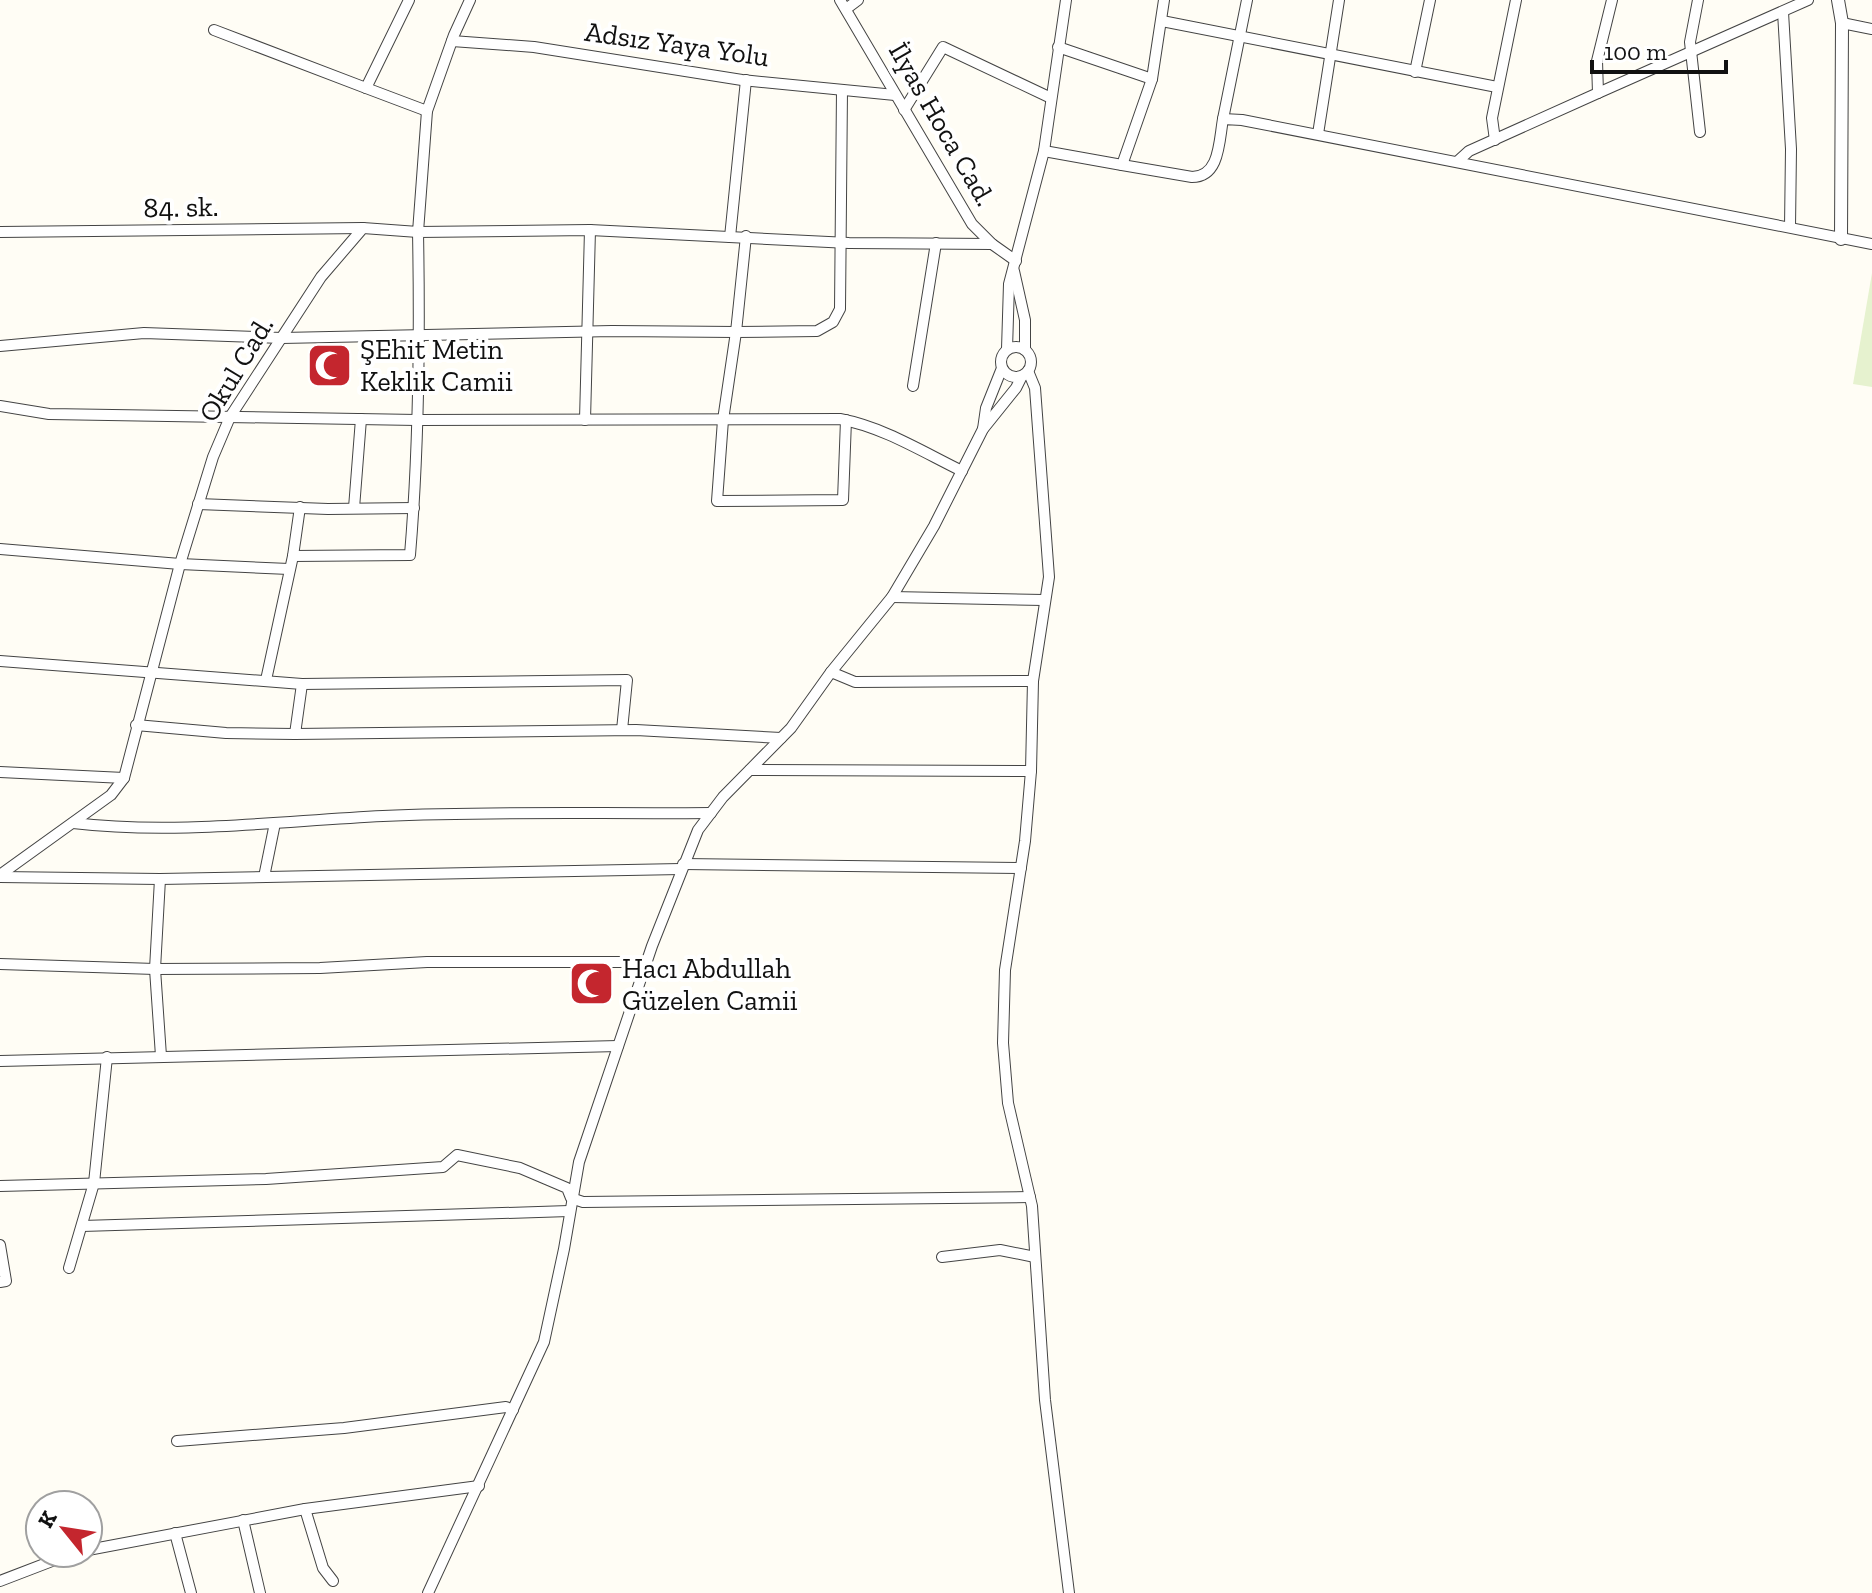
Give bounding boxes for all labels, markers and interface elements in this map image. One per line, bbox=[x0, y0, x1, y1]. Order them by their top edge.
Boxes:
street label: Adsız Yaya Yolu bbox=[583, 15, 771, 73]
scale bar bbox=[1592, 24, 1726, 74]
street label: İlyas Hoca Cad. bbox=[882, 36, 1002, 212]
text: 100 m bbox=[1604, 37, 1667, 66]
street label: 84. sk. bbox=[143, 190, 219, 224]
street label: Okul Cad. bbox=[192, 310, 280, 428]
place label: ŞEhit Metin Keklik Camii bbox=[360, 333, 513, 398]
mosque icon: ŞEhit Metin Keklik Camii bbox=[305, 341, 353, 389]
place label: Hacı Abdullah Güzelen Camii bbox=[622, 952, 798, 1017]
mosque icon: Hacı Abdullah Güzelen Camii bbox=[567, 960, 615, 1008]
north arrow bbox=[24, 1489, 104, 1569]
text: K bbox=[32, 1506, 63, 1532]

